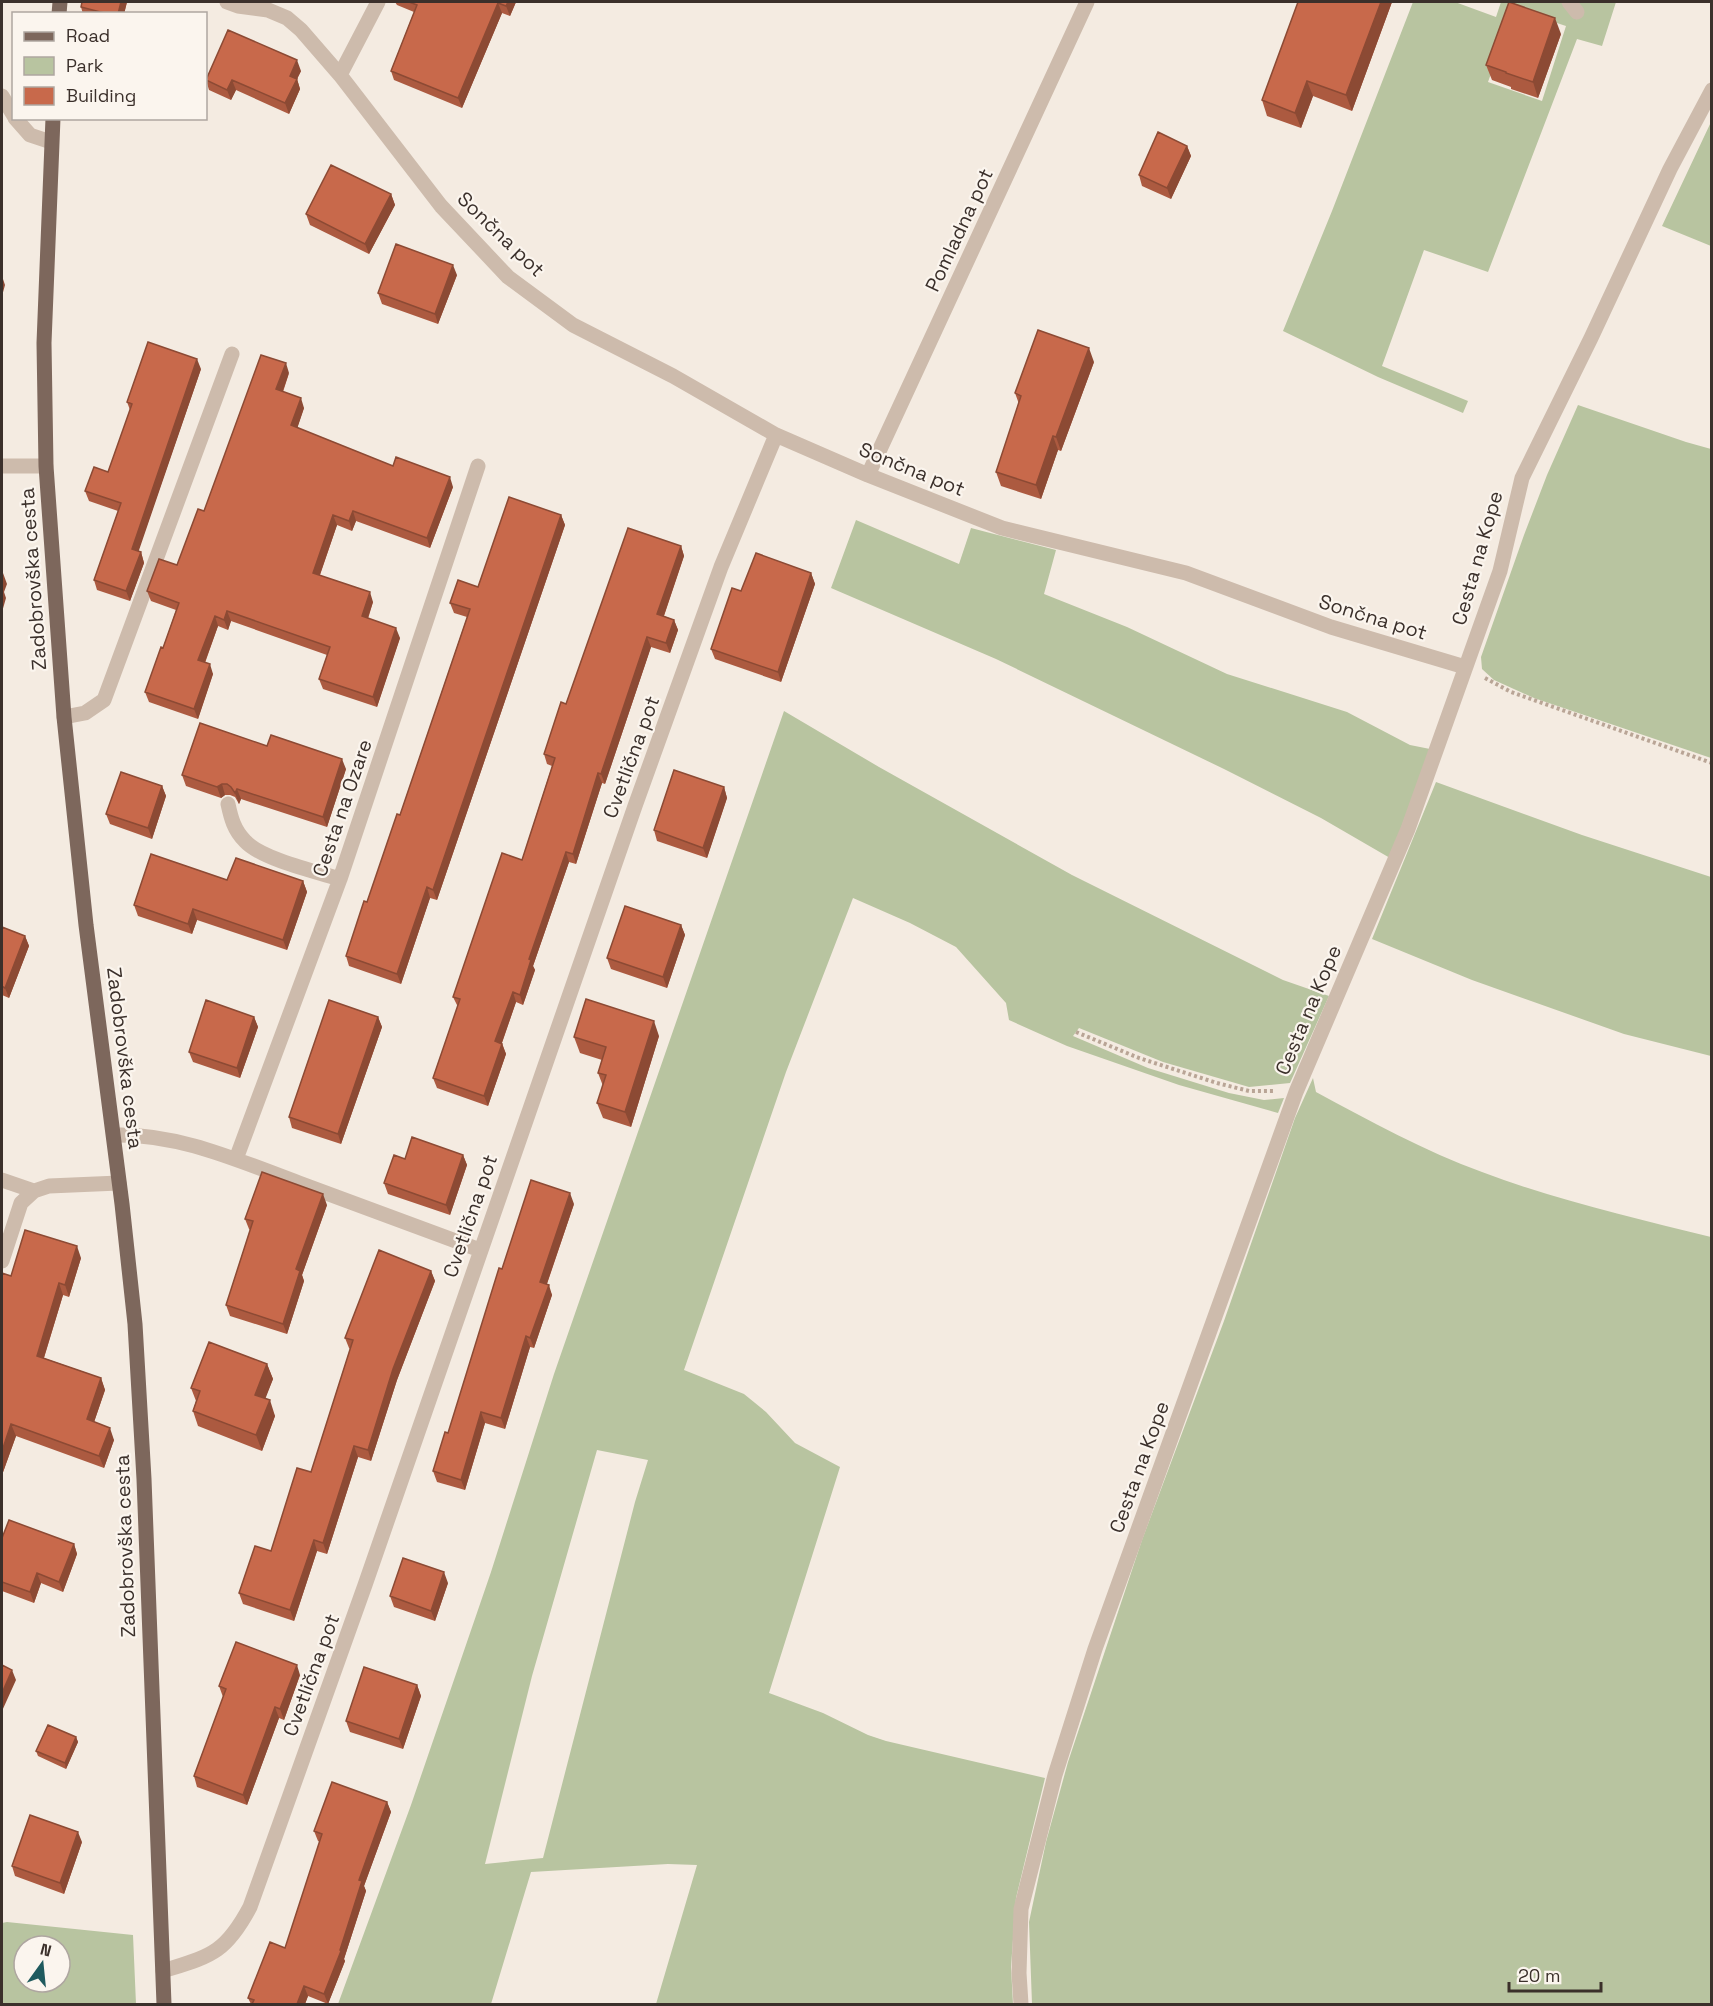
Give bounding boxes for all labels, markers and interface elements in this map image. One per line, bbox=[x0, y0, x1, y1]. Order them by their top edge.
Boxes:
legend bbox=[12, 12, 207, 120]
text: Road bbox=[66, 24, 110, 47]
text: Park bbox=[66, 54, 104, 77]
text: Building bbox=[66, 84, 136, 107]
street label: Pomladna pot bbox=[919, 164, 999, 296]
street label: Sončna pot bbox=[452, 186, 550, 282]
street label: Sončna pot bbox=[855, 436, 969, 502]
street label: Zadobrovška cesta bbox=[14, 487, 52, 671]
street label: Cesta na Kope bbox=[1445, 488, 1509, 628]
street label: Sončna pot bbox=[1316, 588, 1430, 646]
street label: Cvetlična pot bbox=[597, 692, 665, 822]
street label: Cesta na Ozare bbox=[306, 736, 378, 880]
street label: Cesta na Kope bbox=[1269, 941, 1347, 1079]
street label: Zadobrovška cesta bbox=[101, 966, 149, 1150]
street label: Cvetlična pot bbox=[437, 1151, 503, 1281]
street label: Cesta na Kope bbox=[1103, 1397, 1175, 1537]
street label: Zadobrovška cesta bbox=[109, 1454, 141, 1638]
street label: Cvetlična pot bbox=[277, 1610, 345, 1740]
north arrow bbox=[12, 1934, 72, 1994]
text: N bbox=[38, 1938, 54, 1962]
scale bar bbox=[1509, 1955, 1600, 1993]
text: 20 m bbox=[1518, 1964, 1561, 1987]

